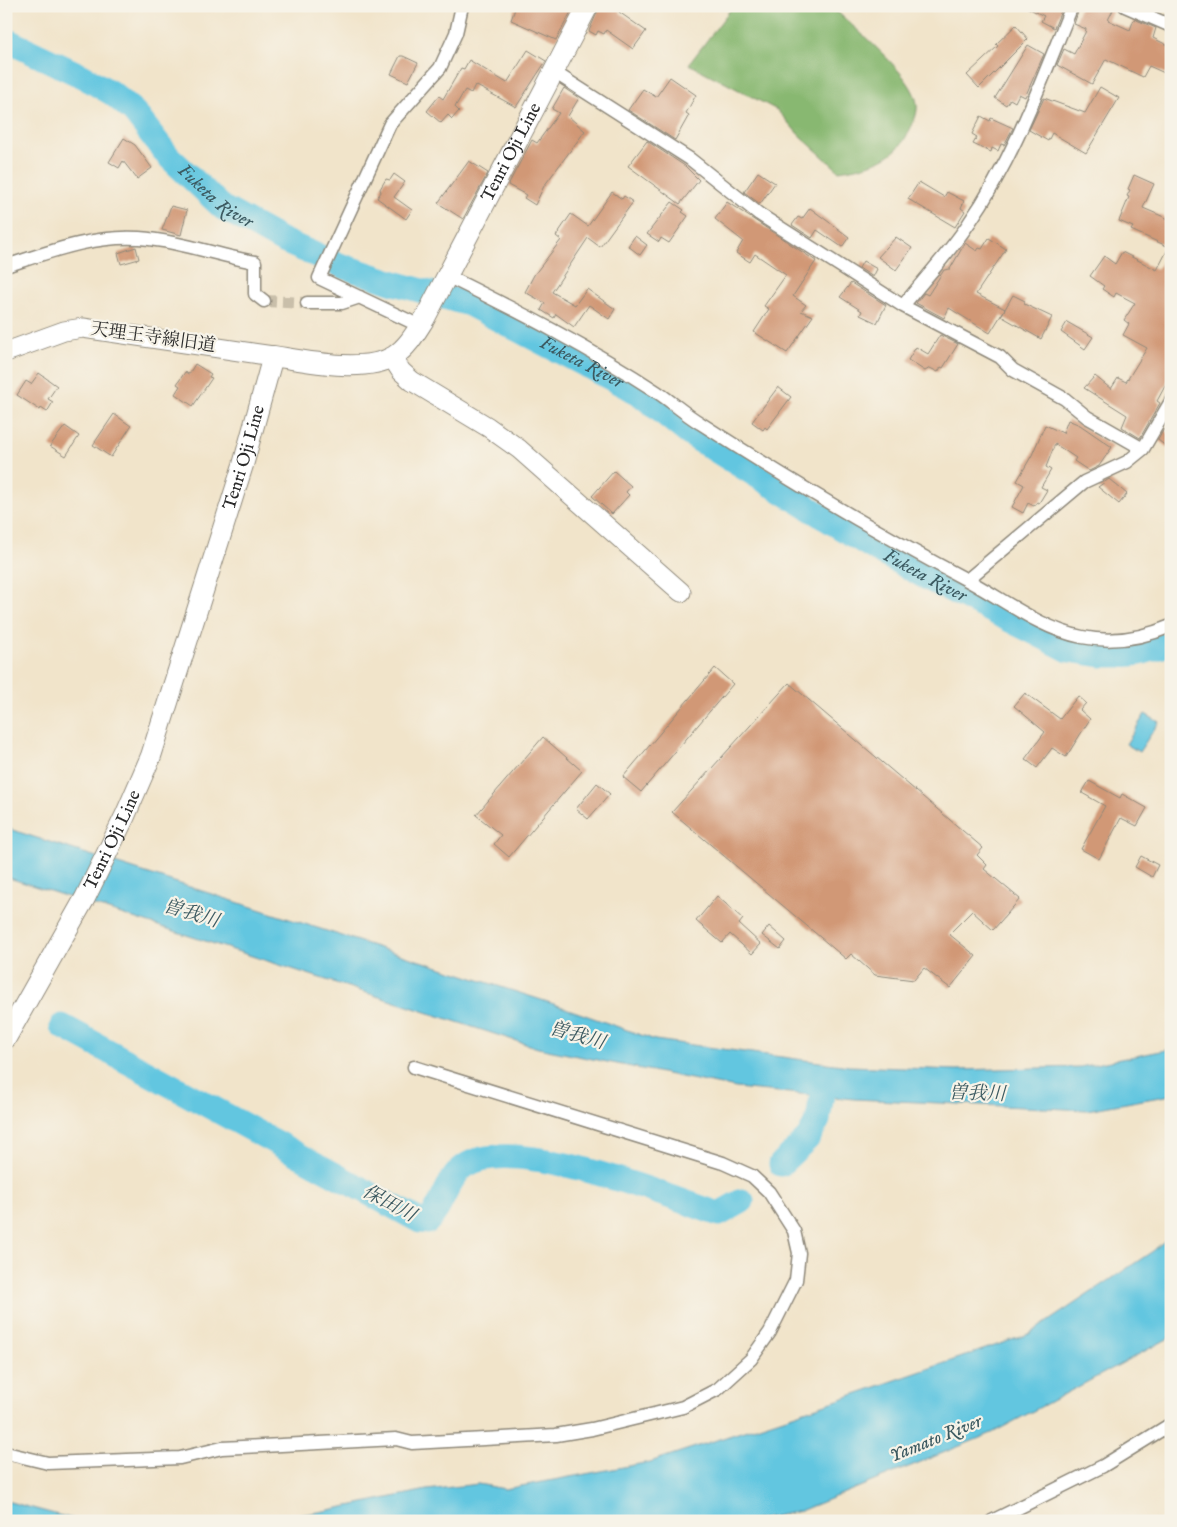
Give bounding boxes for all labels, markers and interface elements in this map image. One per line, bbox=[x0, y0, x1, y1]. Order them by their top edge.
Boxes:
street label: Tenri Oji Line bbox=[476, 99, 547, 206]
water label: Fuketa River bbox=[172, 159, 259, 235]
street label: 天理王寺線旧道 bbox=[89, 318, 217, 358]
water label: Fuketa River bbox=[535, 331, 629, 395]
street label: Tenri Oji Line bbox=[218, 403, 270, 513]
water label: Fuketa River bbox=[879, 544, 972, 609]
street label: Tenri Oji Line bbox=[79, 787, 146, 894]
water label: 曽我川 bbox=[160, 894, 224, 934]
water label: 曽我川 bbox=[546, 1017, 610, 1056]
water label: 曽我川 bbox=[948, 1081, 1008, 1107]
water label: 保田川 bbox=[358, 1180, 422, 1229]
water label: Yamato River bbox=[886, 1409, 987, 1468]

